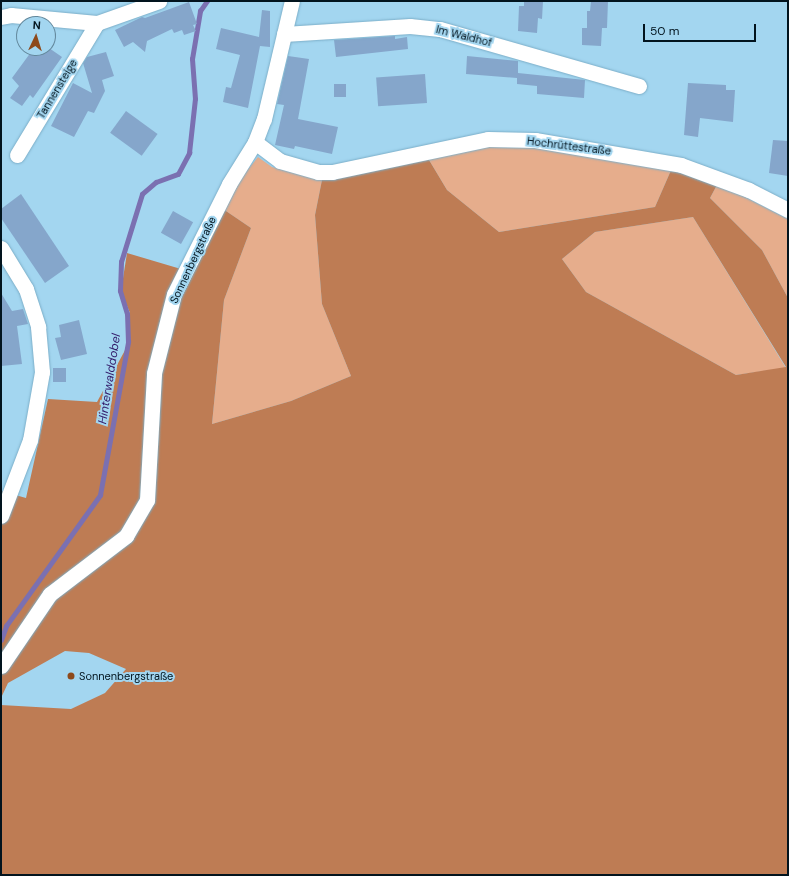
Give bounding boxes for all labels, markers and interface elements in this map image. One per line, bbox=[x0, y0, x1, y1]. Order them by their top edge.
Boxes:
north arrow bbox=[16, 16, 56, 56]
scale bar bbox=[645, 16, 758, 42]
text: N bbox=[32, 18, 41, 32]
street label: Im Waldhof bbox=[435, 23, 493, 49]
text: 50 m bbox=[650, 23, 679, 39]
street label: Tannensteige bbox=[34, 57, 80, 121]
street label: Hochrüttestraße bbox=[526, 134, 612, 158]
street label: Sonnenbergstraße bbox=[167, 214, 219, 306]
water label: Hinterwalddobel bbox=[96, 333, 124, 425]
place label: Sonnenbergstraße bbox=[79, 669, 173, 683]
marker: Sonnenbergstraße bbox=[66, 671, 76, 681]

